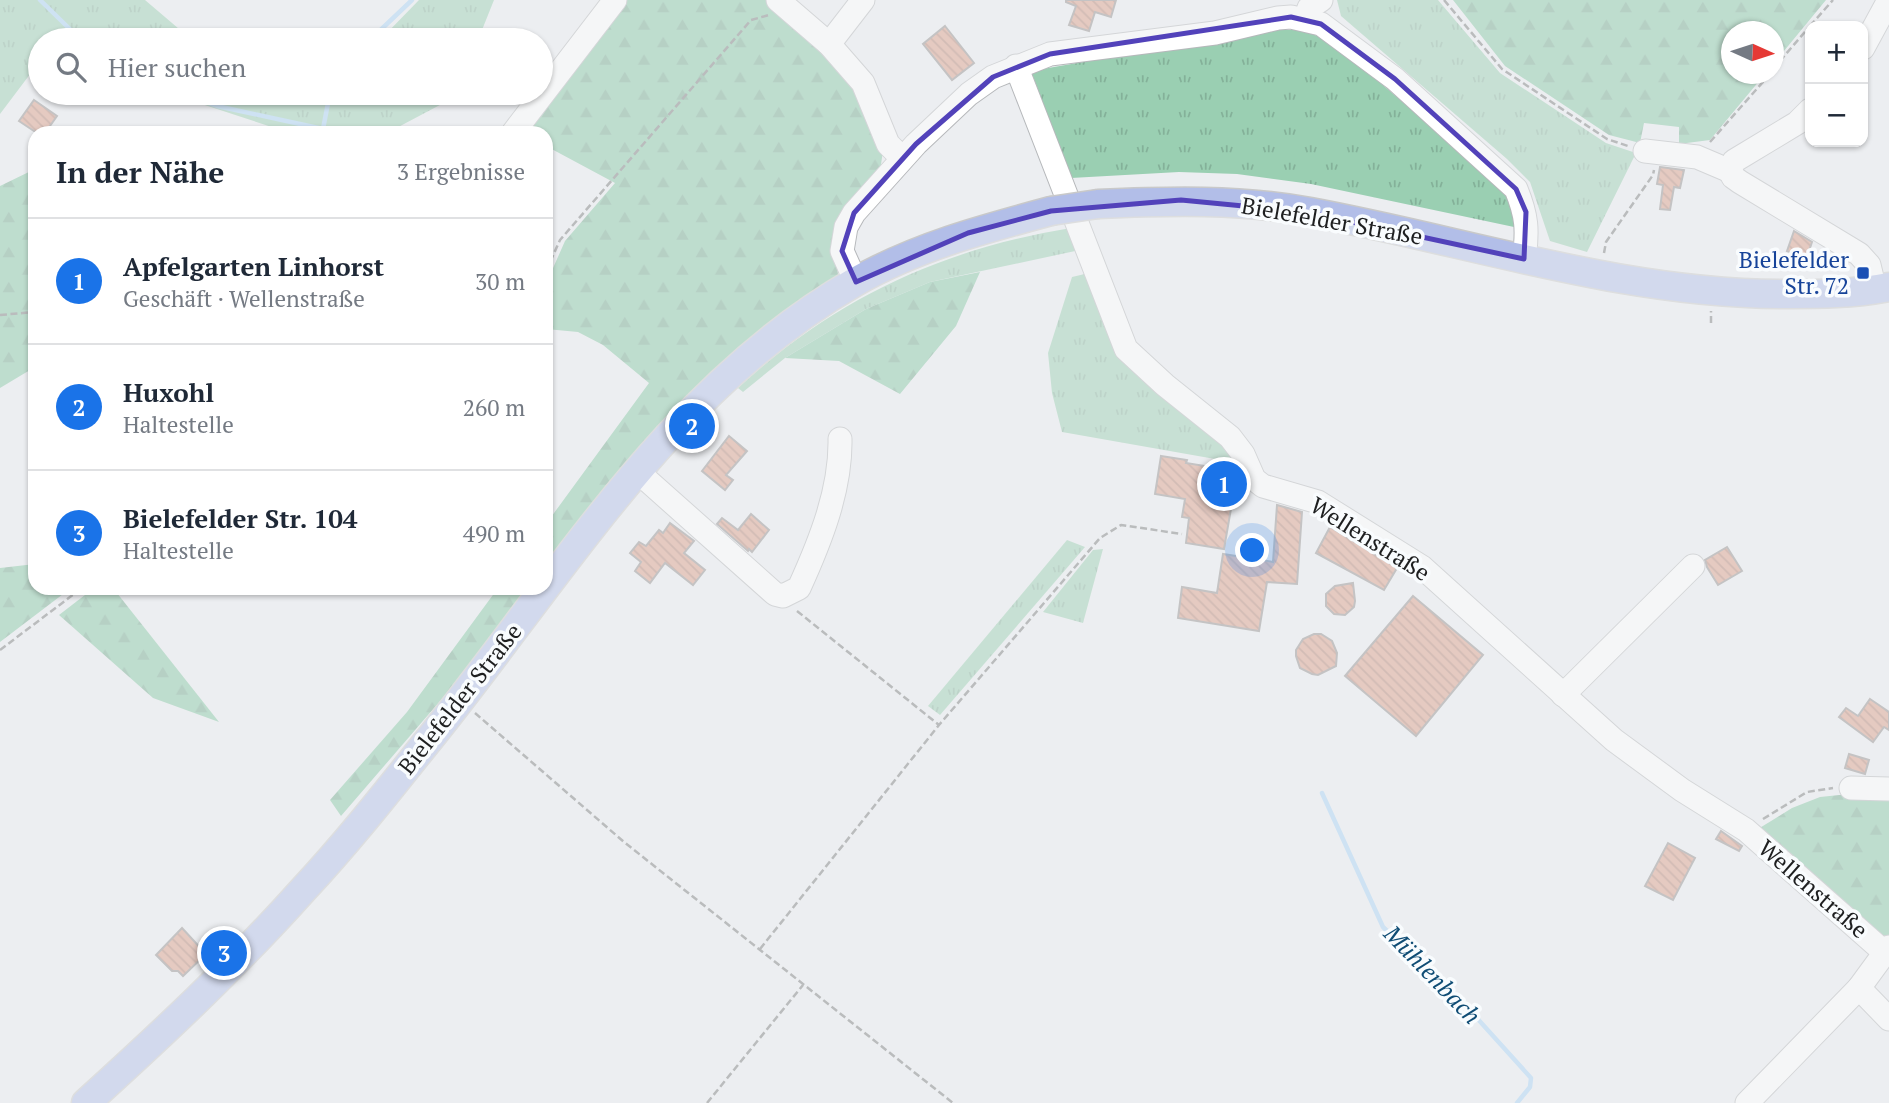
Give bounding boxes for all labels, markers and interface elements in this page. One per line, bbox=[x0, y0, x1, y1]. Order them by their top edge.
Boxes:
north arrow bbox=[1721, 21, 1784, 84]
map controls bbox=[1805, 21, 1868, 147]
button: + bbox=[1805, 21, 1868, 84]
search box bbox=[28, 28, 553, 105]
icon: search bbox=[52, 48, 90, 86]
text: Hier suchen bbox=[108, 50, 246, 84]
button: − bbox=[1805, 84, 1868, 147]
text: In der Nähe bbox=[56, 152, 224, 192]
text: 3 Ergebnisse bbox=[397, 156, 525, 187]
street label: Bielefelder Straße bbox=[1239, 189, 1425, 252]
place label: Bielefelder Str. 72 bbox=[1739, 244, 1849, 301]
text: Apfelgarten Linhorst bbox=[123, 249, 384, 283]
marker: Bielefelder Str. 72 bbox=[1855, 265, 1871, 281]
text: 1 bbox=[73, 266, 86, 297]
text: 30 m bbox=[475, 266, 525, 297]
text: Geschäft · Wellenstraße bbox=[123, 283, 365, 314]
text: Huxohl bbox=[123, 375, 214, 409]
text: 2 bbox=[73, 392, 86, 423]
text: 260 m bbox=[463, 392, 525, 423]
pin: 2 bbox=[669, 400, 715, 452]
text: Haltestelle bbox=[123, 409, 234, 440]
pin: 1 bbox=[1201, 458, 1247, 510]
street label: Wellenstraße bbox=[1304, 489, 1436, 588]
text: Bielefelder Str. 104 bbox=[123, 501, 358, 535]
text: 3 bbox=[73, 518, 86, 549]
text: 490 m bbox=[463, 518, 525, 549]
your location bbox=[1235, 533, 1269, 567]
text: Haltestelle bbox=[123, 535, 234, 566]
street label: Bielefelder Straße bbox=[391, 617, 528, 780]
street label: Wellenstraße bbox=[1752, 832, 1875, 945]
water label: Mühlenbach bbox=[1377, 917, 1488, 1031]
pin: 3 bbox=[201, 927, 247, 979]

